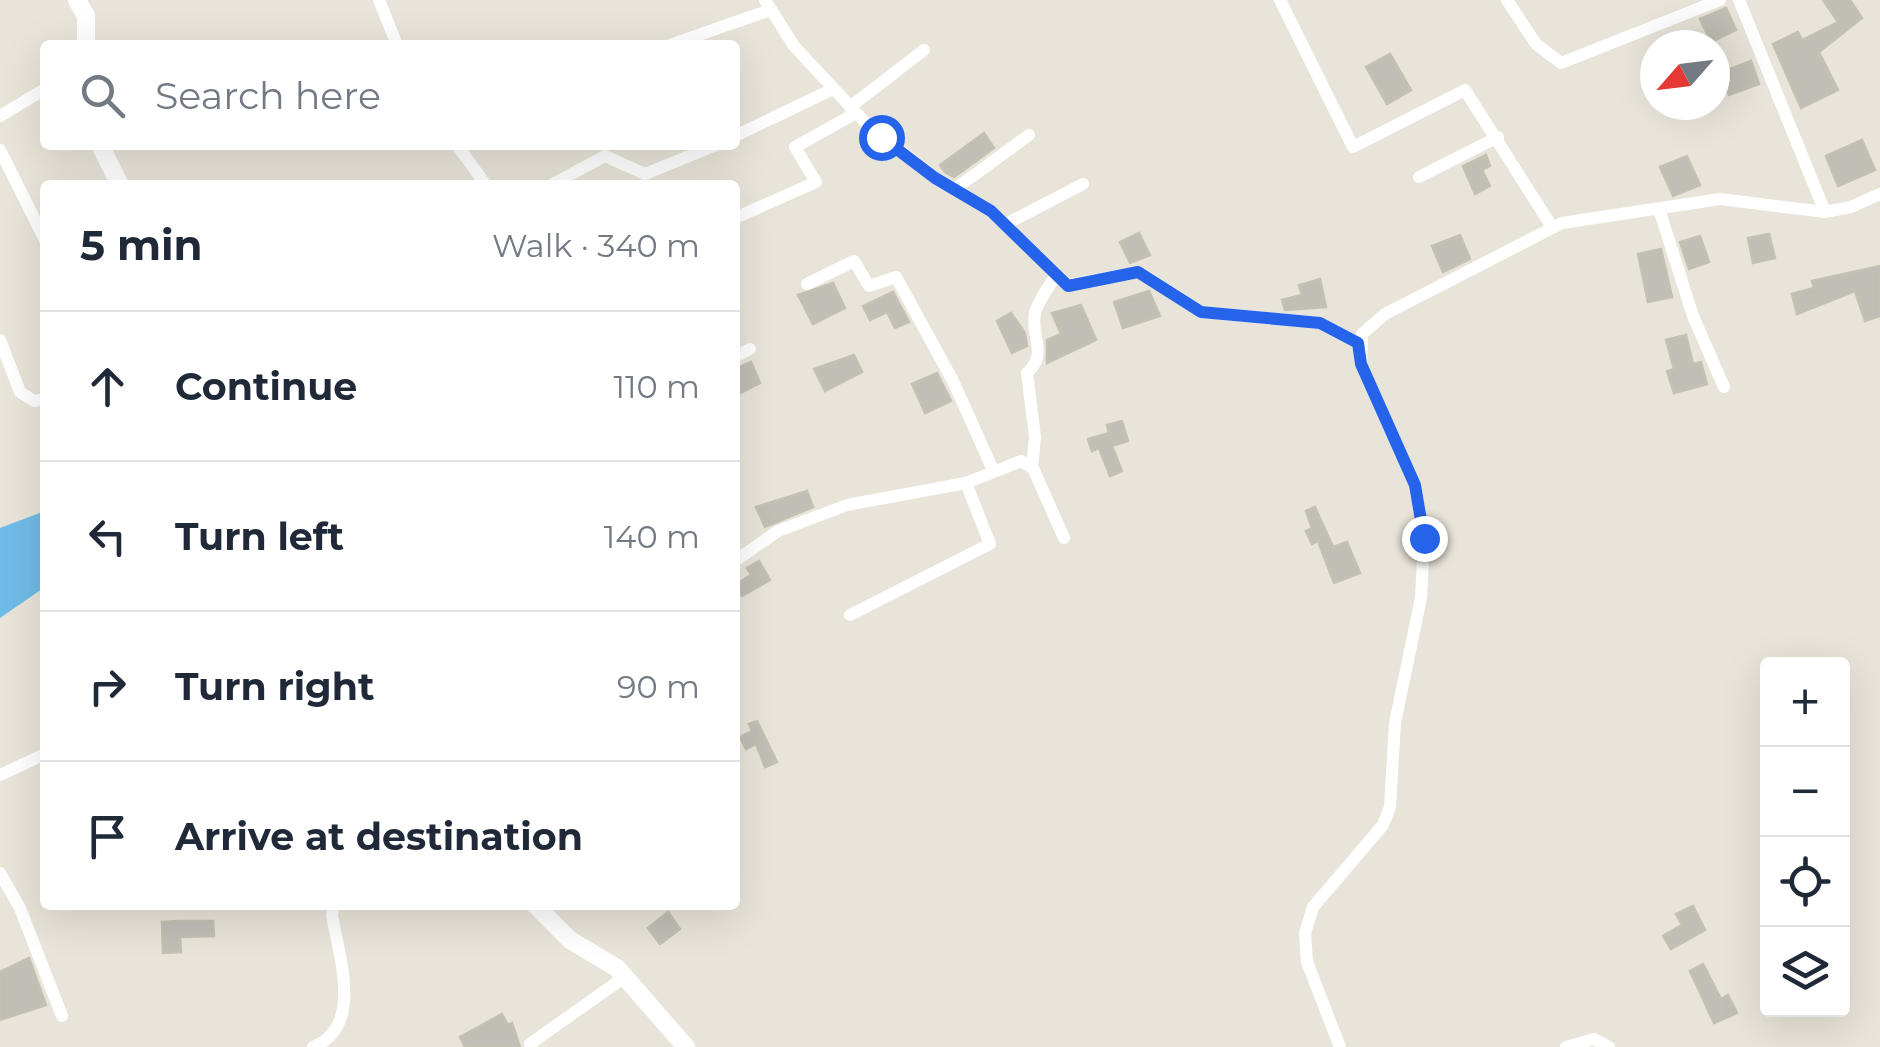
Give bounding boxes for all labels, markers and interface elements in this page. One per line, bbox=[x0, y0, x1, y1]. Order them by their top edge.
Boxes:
north arrow bbox=[1640, 30, 1730, 120]
search box bbox=[40, 40, 740, 150]
icon: search bbox=[75, 68, 130, 123]
text: Search here bbox=[155, 72, 381, 119]
route start bbox=[859, 115, 905, 161]
text: 5 min bbox=[80, 219, 203, 271]
text: Walk · 340 m bbox=[492, 226, 700, 265]
icon: ahead bbox=[80, 359, 135, 414]
text: Continue bbox=[175, 363, 357, 410]
text: 110 m bbox=[613, 367, 700, 406]
icon: left bbox=[80, 509, 135, 564]
text: Turn left bbox=[175, 513, 344, 560]
route end bbox=[1402, 516, 1448, 562]
text: 140 m bbox=[604, 517, 700, 556]
map controls bbox=[1760, 657, 1850, 1017]
button: + bbox=[1760, 657, 1850, 747]
icon: right bbox=[80, 659, 135, 714]
text: Turn right bbox=[175, 663, 374, 710]
text: 90 m bbox=[617, 667, 700, 706]
button: − bbox=[1760, 747, 1850, 837]
icon: arrive bbox=[80, 809, 135, 864]
text: Arrive at destination bbox=[175, 813, 583, 860]
button: locate bbox=[1760, 837, 1850, 927]
button: layers bbox=[1760, 927, 1850, 1017]

